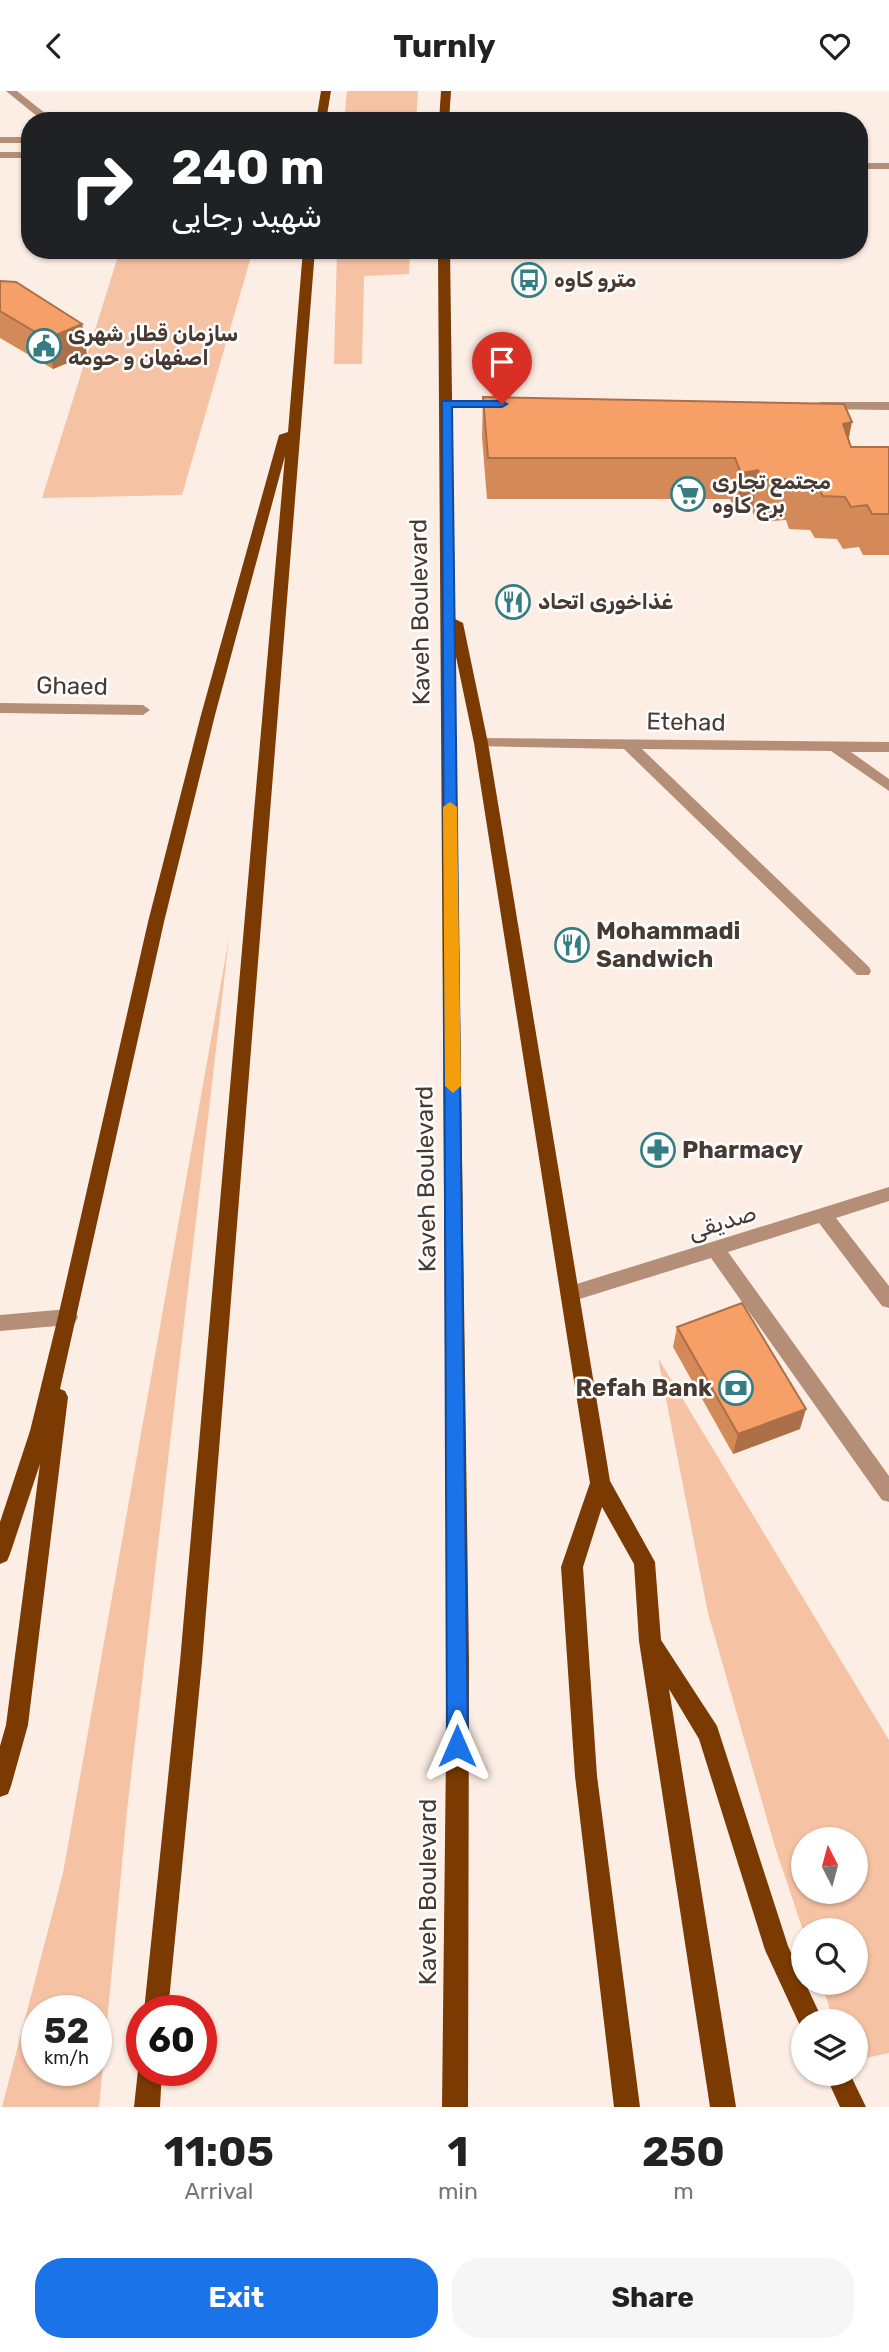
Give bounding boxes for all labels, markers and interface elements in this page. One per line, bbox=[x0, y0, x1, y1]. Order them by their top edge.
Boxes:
icon: back bbox=[35, 27, 73, 65]
text: Turnly bbox=[393, 27, 496, 65]
icon: heart bbox=[816, 27, 854, 65]
text: 240 m bbox=[171, 138, 325, 196]
icon: right bbox=[56, 140, 147, 231]
text: شهید رجایی bbox=[171, 197, 323, 235]
bus stop icon: مترو کاوه bbox=[510, 261, 548, 299]
place label: مترو کاوه bbox=[554, 267, 637, 293]
place label: سازمان قطار شهری اصفهان و حومه bbox=[68, 321, 238, 371]
public building icon: سازمان قطار شهری اصفهان و حومه bbox=[25, 327, 63, 365]
pin bbox=[472, 332, 532, 404]
icon: arrive bbox=[483, 343, 521, 381]
place label: مجتمع تجاری برج کاوه bbox=[712, 469, 831, 521]
supermarket icon: مجتمع تجاری برج کاوه bbox=[669, 475, 707, 513]
street label: Kaveh Boulevard bbox=[404, 519, 436, 705]
restaurant icon: غذاخوری اتحاد bbox=[494, 583, 532, 621]
place label: غذاخوری اتحاد bbox=[538, 589, 673, 615]
street label: Ghaed bbox=[36, 671, 108, 701]
street label: Etehad bbox=[646, 707, 726, 737]
place label: Mohammadi Sandwich bbox=[596, 917, 740, 973]
restaurant icon: Mohammadi Sandwich bbox=[553, 926, 591, 964]
street label: Kaveh Boulevard bbox=[410, 1086, 442, 1272]
pharmacy icon: Pharmacy bbox=[639, 1131, 677, 1169]
place label: Pharmacy bbox=[682, 1136, 803, 1164]
street label: صدیقی bbox=[684, 1198, 760, 1246]
bank icon: Refah Bank bbox=[717, 1369, 755, 1407]
place label: Refah Bank bbox=[576, 1374, 712, 1402]
position arrow bbox=[420, 1709, 494, 1783]
street label: Kaveh Boulevard bbox=[414, 1799, 442, 1985]
north arrow bbox=[791, 1827, 868, 1904]
map controls bbox=[791, 1827, 868, 2086]
button: search bbox=[791, 1918, 868, 1995]
speed limit sign: 60 bbox=[126, 1995, 217, 2086]
button: layers bbox=[791, 2009, 868, 2086]
text: 52 bbox=[44, 2010, 89, 2052]
text: km/h bbox=[44, 2047, 89, 2069]
text: 11:05 bbox=[164, 2127, 274, 2177]
text: 1 bbox=[447, 2127, 468, 2177]
text: 250 bbox=[642, 2127, 725, 2177]
text: Arrival bbox=[184, 2177, 253, 2205]
text: min bbox=[438, 2177, 478, 2205]
text: m bbox=[673, 2177, 694, 2205]
button: Exit bbox=[35, 2258, 438, 2338]
button: Share bbox=[452, 2258, 854, 2338]

